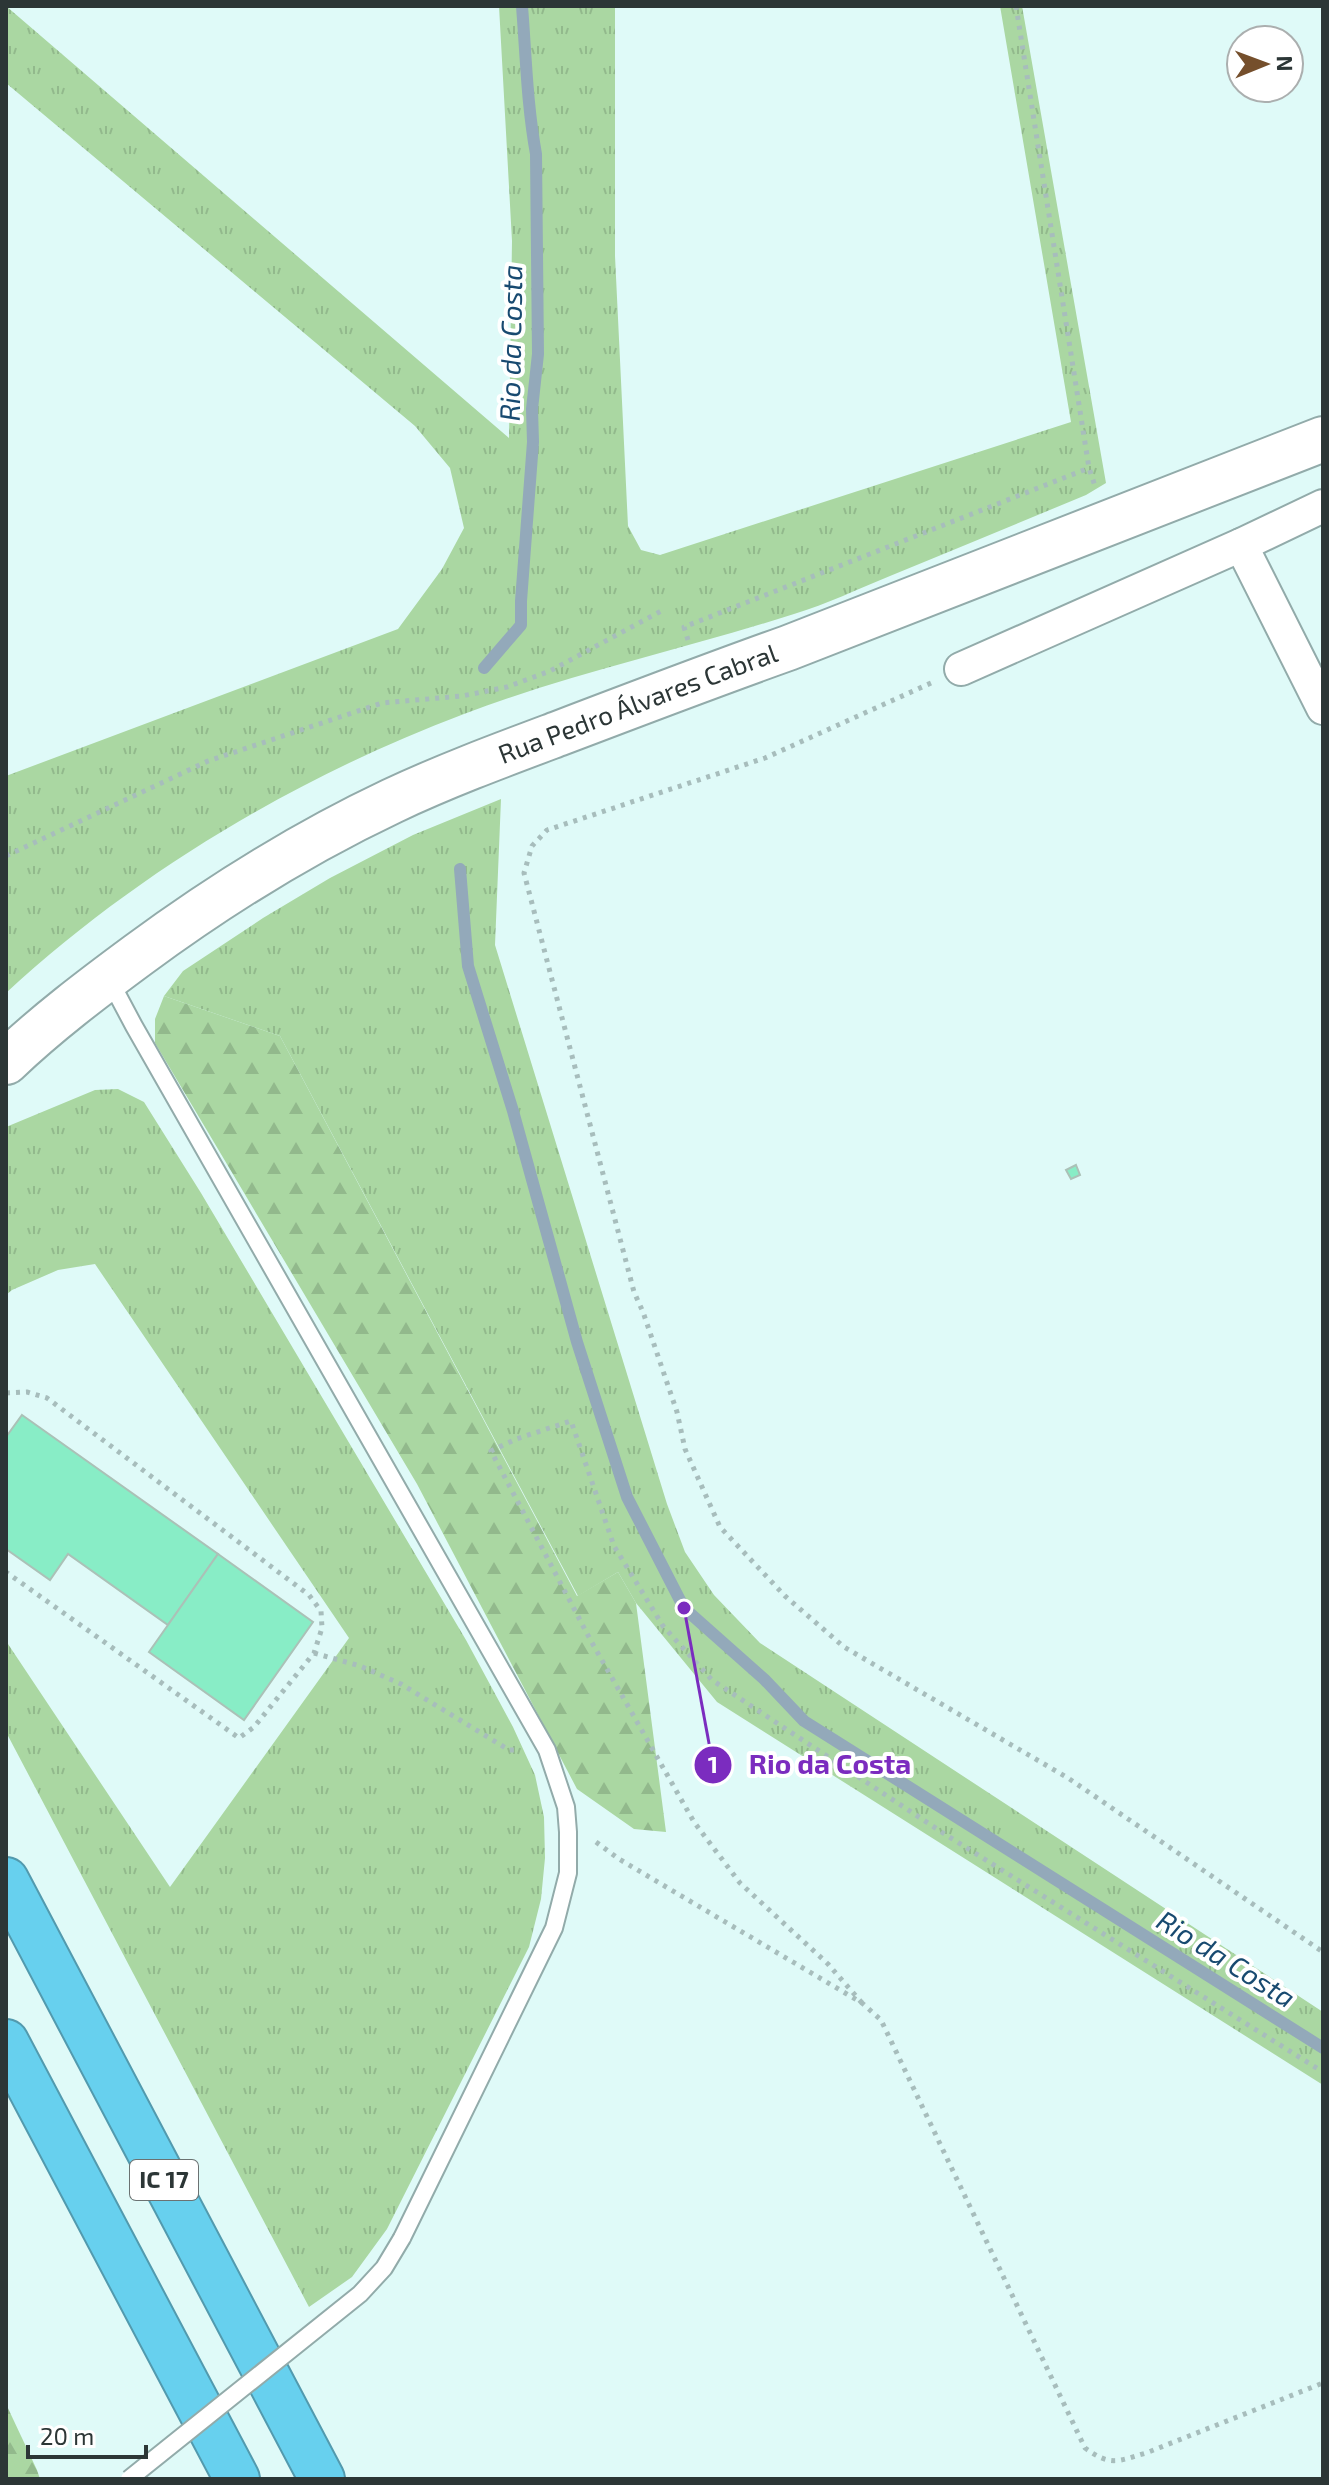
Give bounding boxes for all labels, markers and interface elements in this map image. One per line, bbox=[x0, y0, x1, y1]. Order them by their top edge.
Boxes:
north arrow bbox=[1225, 24, 1305, 104]
text: N bbox=[1273, 55, 1299, 72]
water label: Rio da Costa bbox=[492, 264, 528, 422]
street label: Rua Pedro Álvares Cabral bbox=[493, 636, 782, 769]
callout: Rio da Costa bbox=[693, 1739, 927, 1791]
text: Rio da Costa bbox=[749, 1746, 911, 1780]
text: 1 bbox=[708, 1749, 718, 1778]
water label: Rio da Costa bbox=[1151, 1902, 1302, 2014]
road number: IC 17 bbox=[130, 2160, 198, 2200]
scale bar bbox=[28, 2409, 146, 2459]
text: 20 m bbox=[40, 2421, 94, 2450]

